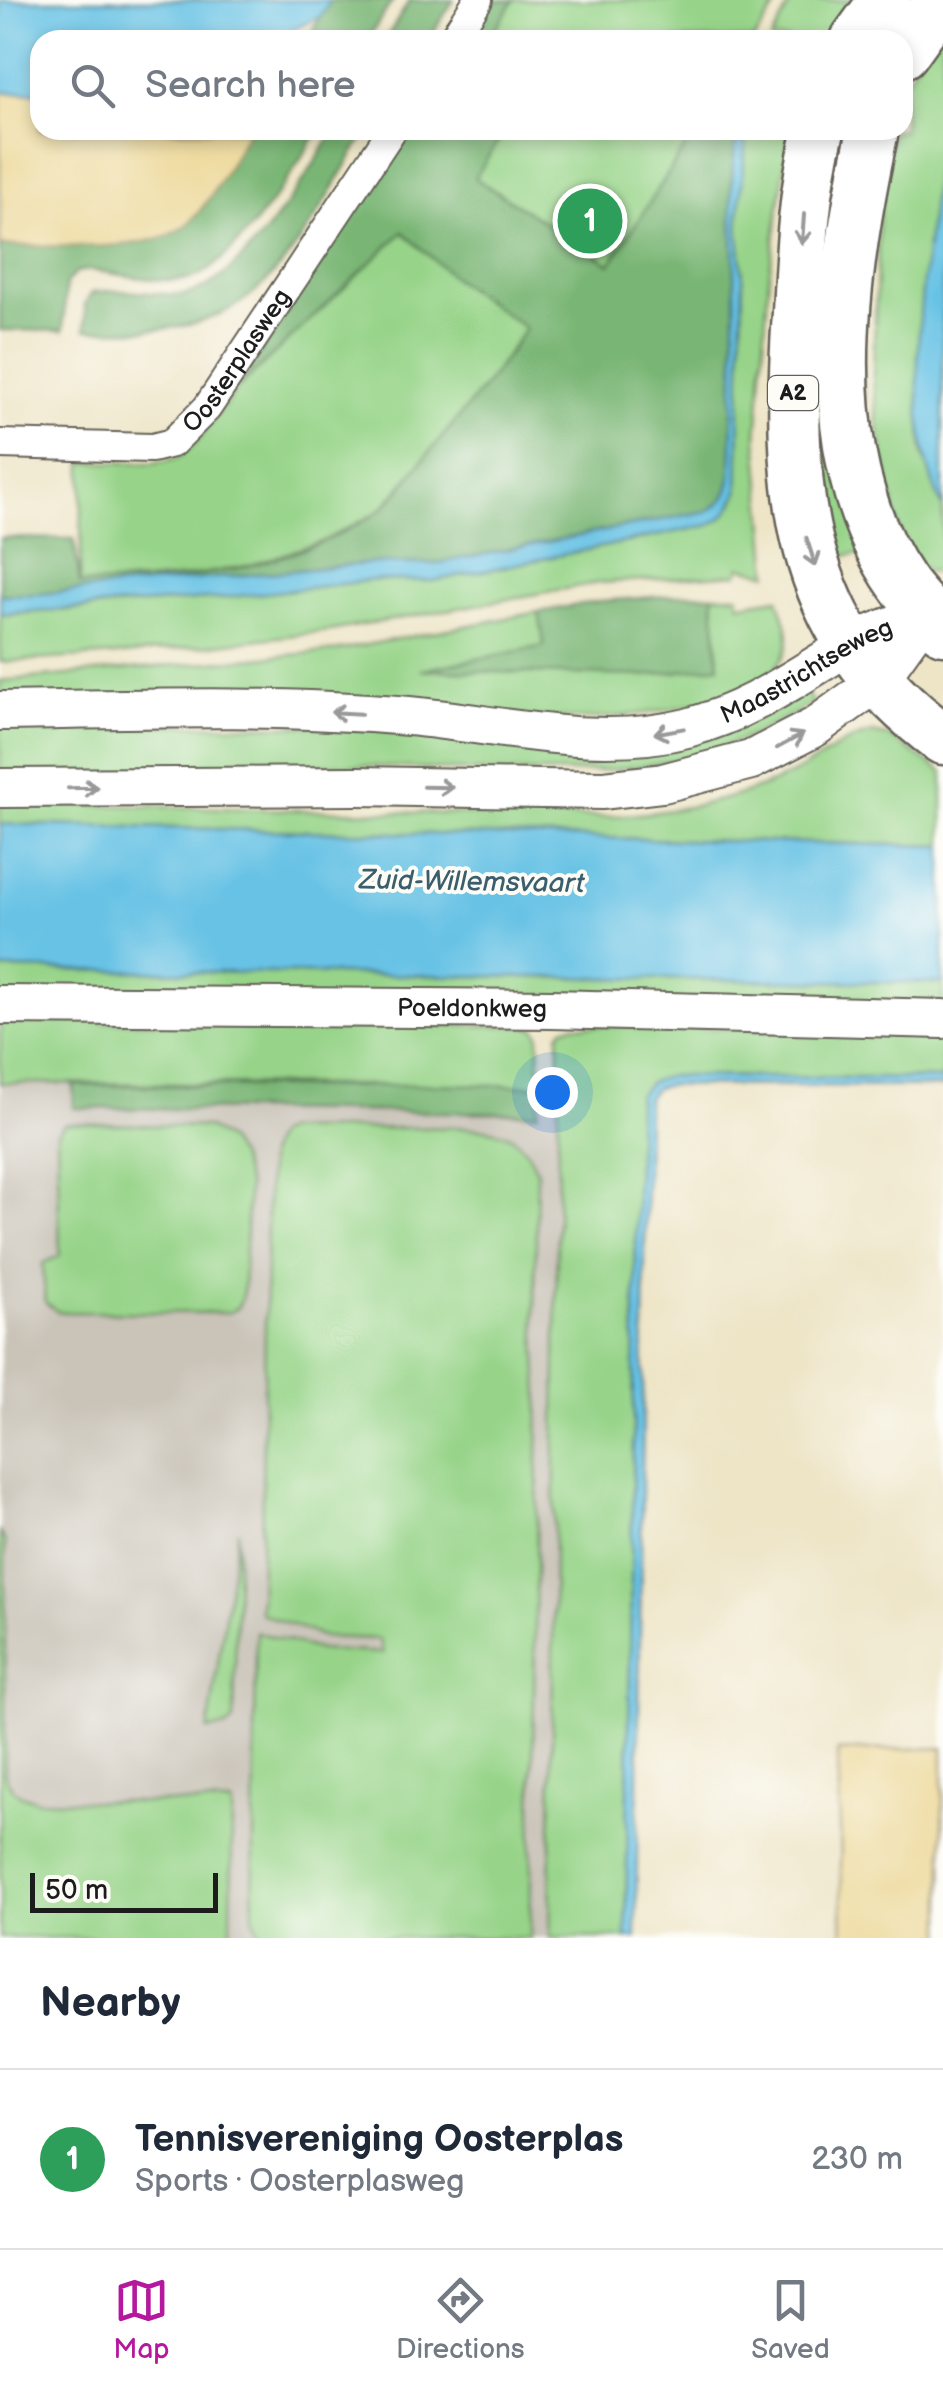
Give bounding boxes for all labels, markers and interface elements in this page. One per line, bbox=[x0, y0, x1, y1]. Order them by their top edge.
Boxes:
search box bbox=[30, 30, 913, 140]
icon: search bbox=[65, 58, 120, 113]
text: Search here bbox=[145, 63, 356, 108]
pin: 1 bbox=[558, 184, 622, 258]
one-way arrow bbox=[793, 213, 812, 245]
street label: Oosterplasweg bbox=[176, 283, 297, 439]
road number: A2 bbox=[768, 376, 818, 410]
one-way arrow bbox=[803, 536, 821, 567]
street label: Maastrichtseweg bbox=[716, 612, 897, 731]
one-way arrow bbox=[330, 703, 362, 722]
one-way arrow bbox=[653, 722, 686, 741]
one-way arrow bbox=[775, 731, 805, 751]
one-way arrow bbox=[66, 778, 98, 797]
one-way arrow bbox=[422, 778, 454, 797]
water label: Zuid-Willemsvaart bbox=[357, 864, 586, 900]
street label: Poeldonkweg bbox=[397, 992, 547, 1024]
your location bbox=[527, 1067, 578, 1118]
scale bar bbox=[30, 1868, 218, 1912]
text: 50 m bbox=[45, 1874, 108, 1907]
text: Nearby bbox=[40, 1978, 180, 2029]
text: Tennisvereniging Oosterplas bbox=[135, 2117, 624, 2162]
text: 1 bbox=[66, 2140, 79, 2179]
text: 230 m bbox=[811, 2140, 903, 2179]
text: Sports · Oosterplasweg bbox=[135, 2162, 465, 2201]
tab: Map bbox=[113, 2273, 170, 2366]
tab: Directions bbox=[396, 2273, 525, 2366]
tab: Saved bbox=[751, 2273, 830, 2366]

